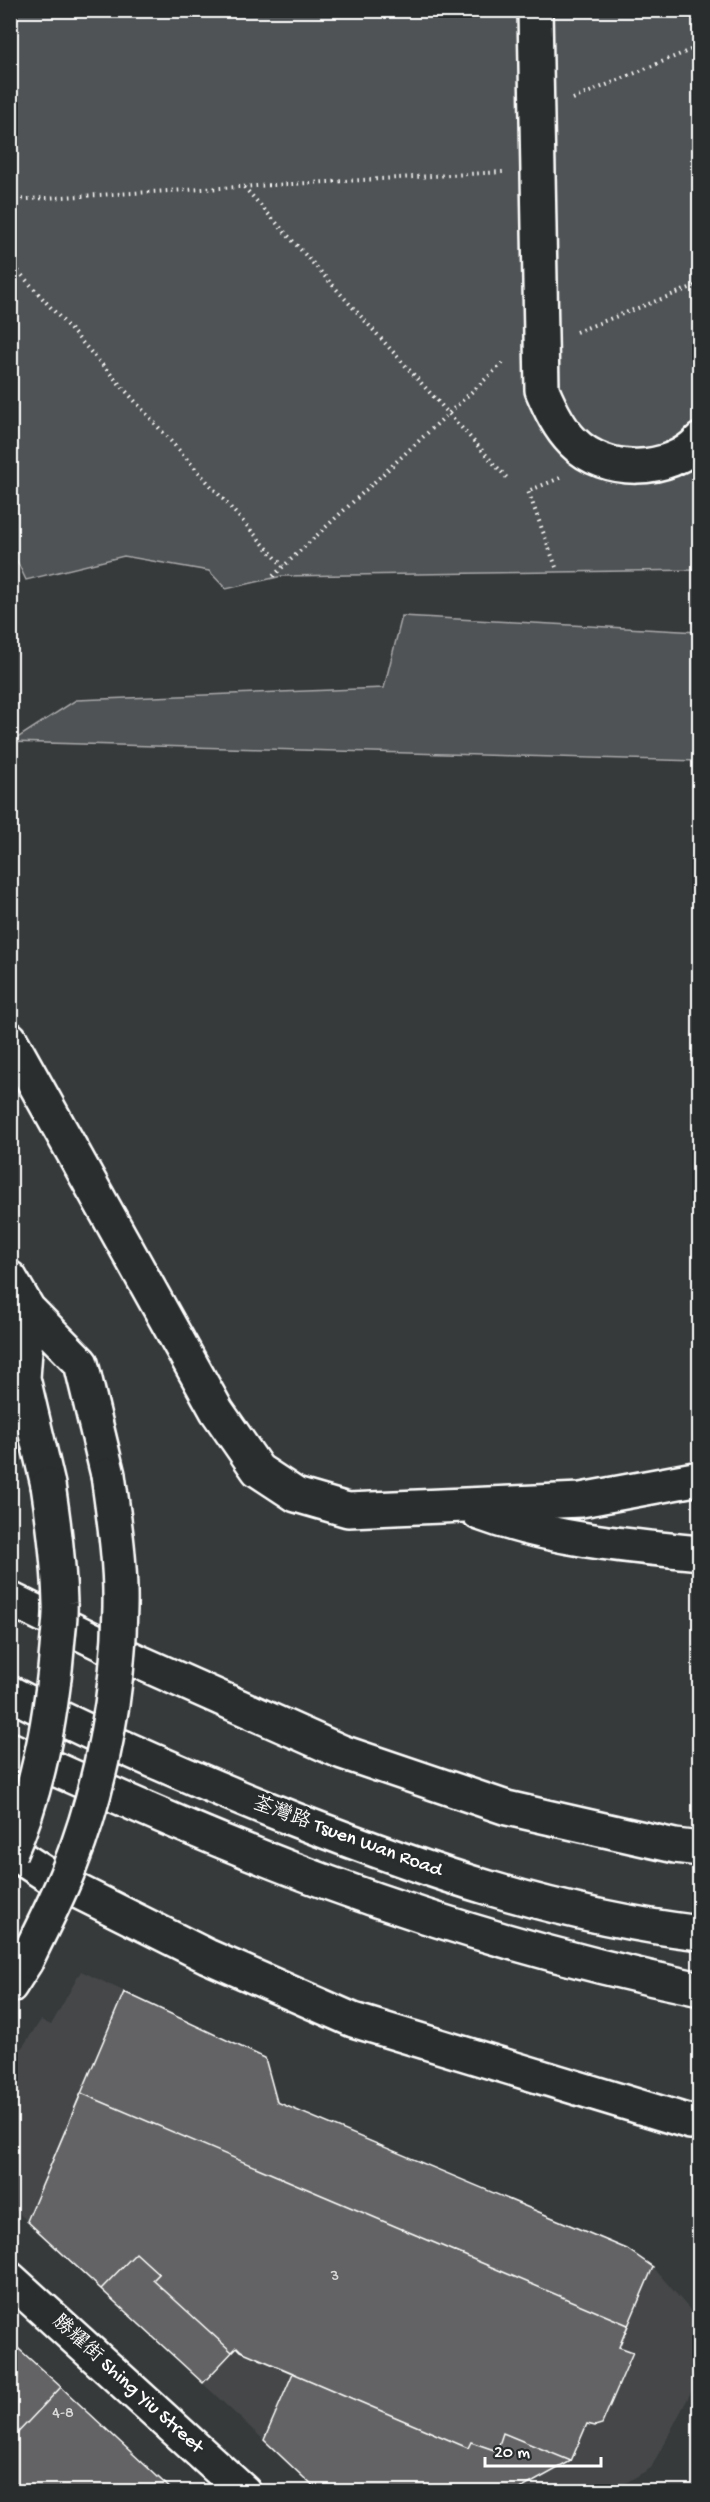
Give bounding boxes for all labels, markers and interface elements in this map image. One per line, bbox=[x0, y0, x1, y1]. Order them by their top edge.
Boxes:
street label: 荃灣路 Tsuen Wan Road bbox=[249, 1791, 448, 1884]
house number: 3 bbox=[330, 2268, 339, 2287]
street label: 勝耀街 Shing Yiu Street bbox=[47, 2309, 210, 2460]
house number: 4-8 bbox=[52, 2405, 74, 2424]
scale bar bbox=[485, 2430, 600, 2468]
text: 20 m bbox=[494, 2443, 530, 2464]

